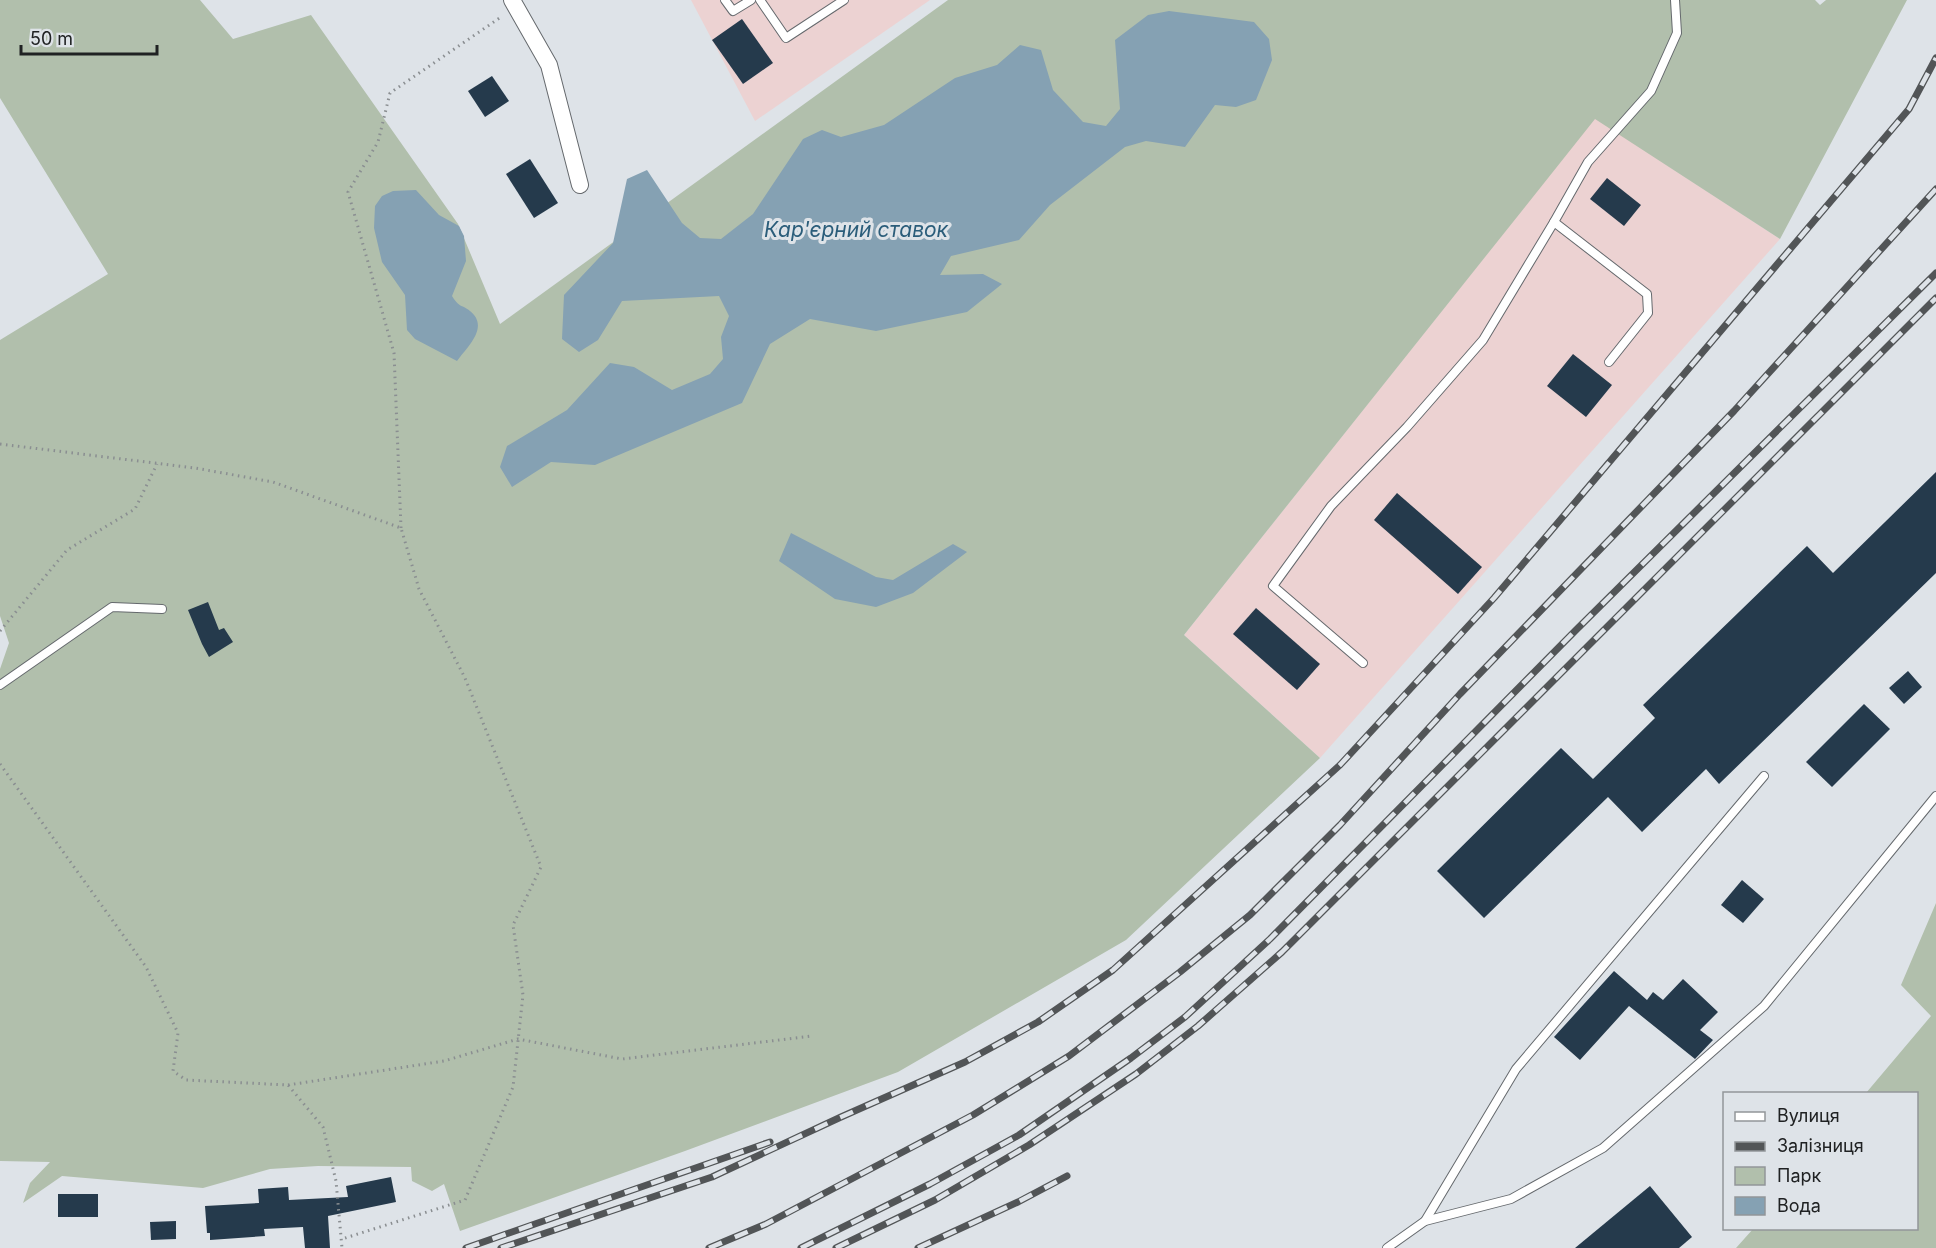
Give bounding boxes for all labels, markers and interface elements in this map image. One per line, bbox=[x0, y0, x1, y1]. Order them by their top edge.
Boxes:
scale bar bbox=[21, 18, 158, 56]
text: 50 m bbox=[30, 28, 73, 49]
water label: Кар'єрний ставок bbox=[764, 217, 949, 242]
legend bbox=[1723, 1092, 1918, 1230]
text: Вулиця bbox=[1777, 1105, 1840, 1126]
text: Залізниця bbox=[1777, 1135, 1864, 1156]
text: Парк bbox=[1777, 1165, 1822, 1186]
text: Вода bbox=[1777, 1195, 1821, 1216]

